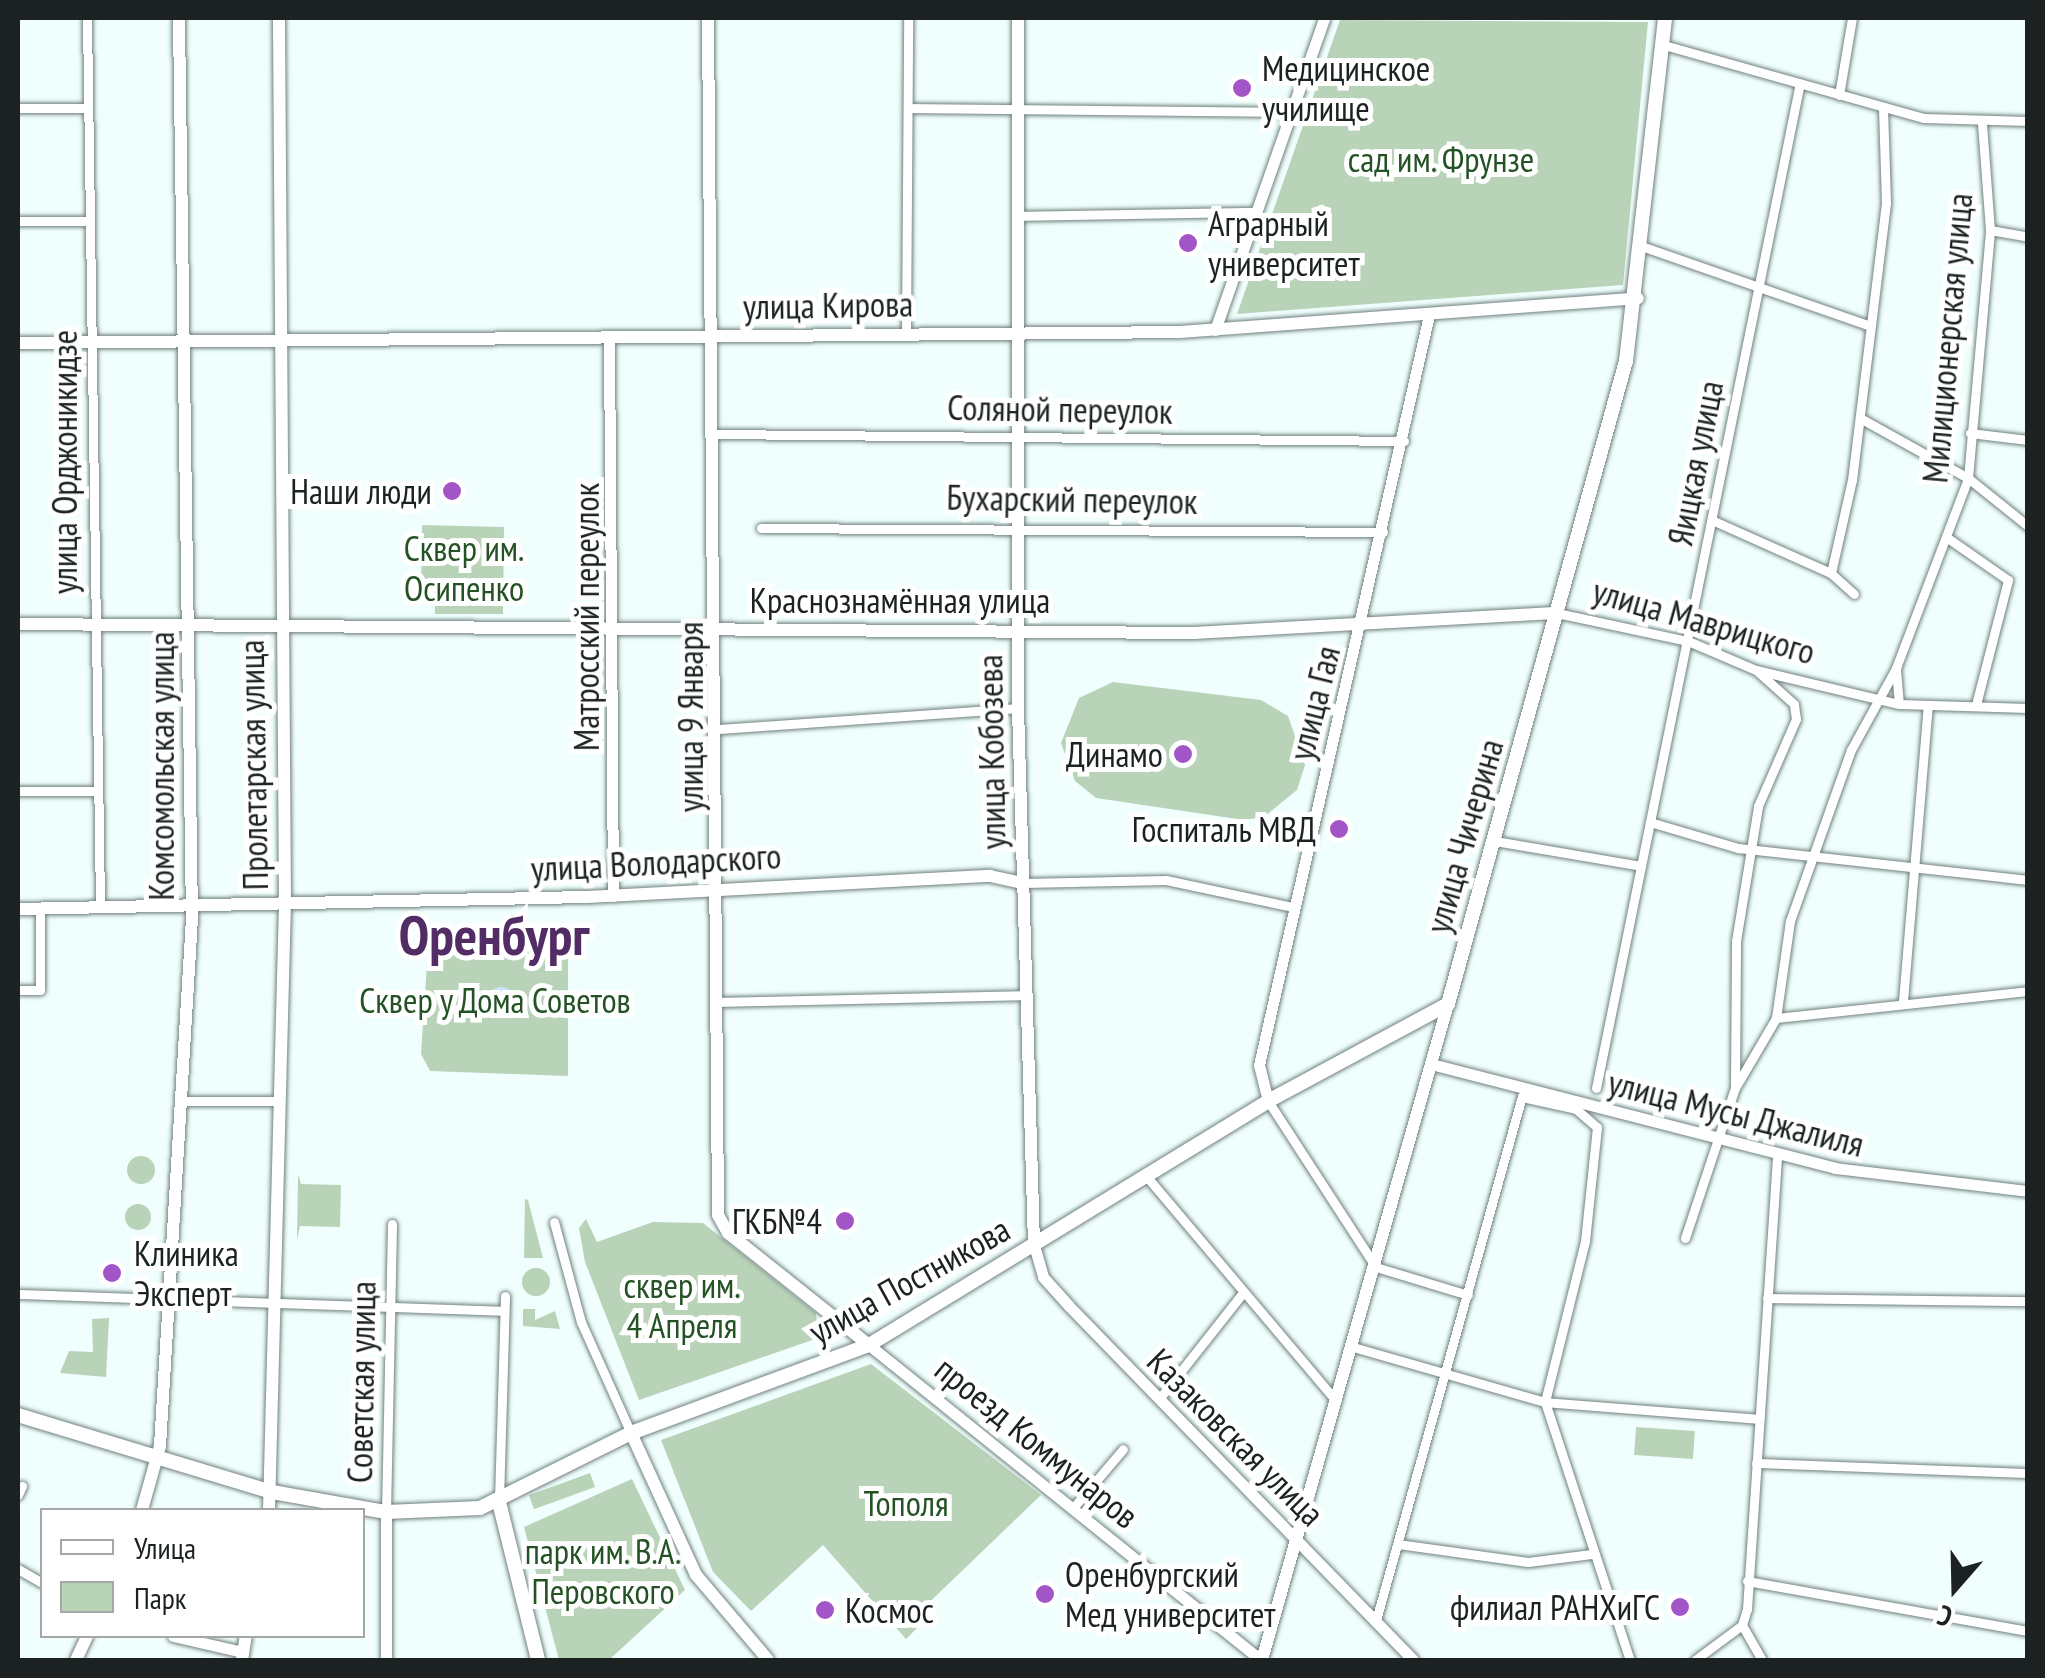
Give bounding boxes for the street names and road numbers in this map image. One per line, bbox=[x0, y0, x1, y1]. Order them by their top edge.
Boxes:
street label: Милиционерская улица bbox=[1913, 191, 1981, 485]
street label: улица Кирова bbox=[743, 283, 913, 327]
street label: улица Орджоникидзе bbox=[43, 330, 85, 594]
street label: Яицкая улица bbox=[1658, 377, 1732, 549]
street label: Соляной переулок bbox=[947, 386, 1173, 432]
street label: Бухарский переулок bbox=[946, 476, 1198, 522]
street label: Матросский переулок bbox=[565, 483, 607, 751]
street label: улица Маврицкого bbox=[1588, 569, 1820, 673]
street label: Краснознамённая улица bbox=[750, 579, 1050, 621]
street label: улица 9 Января bbox=[669, 622, 711, 812]
street label: Комсомольская улица bbox=[140, 631, 182, 901]
street label: Пролетарская улица bbox=[230, 639, 276, 891]
street label: улица Гая bbox=[1280, 642, 1348, 764]
street label: улица Кобозева bbox=[968, 654, 1014, 850]
street label: улица Чичерина bbox=[1416, 734, 1512, 938]
street label: улица Володарского bbox=[530, 834, 782, 890]
street label: улица Мусы Джалиля bbox=[1604, 1061, 1868, 1165]
street label: улица Постникова bbox=[801, 1208, 1017, 1352]
street label: Советская улица bbox=[338, 1281, 384, 1483]
street label: Казаковская улица bbox=[1139, 1340, 1333, 1534]
street label: проезд Коммунаров bbox=[927, 1347, 1147, 1537]

